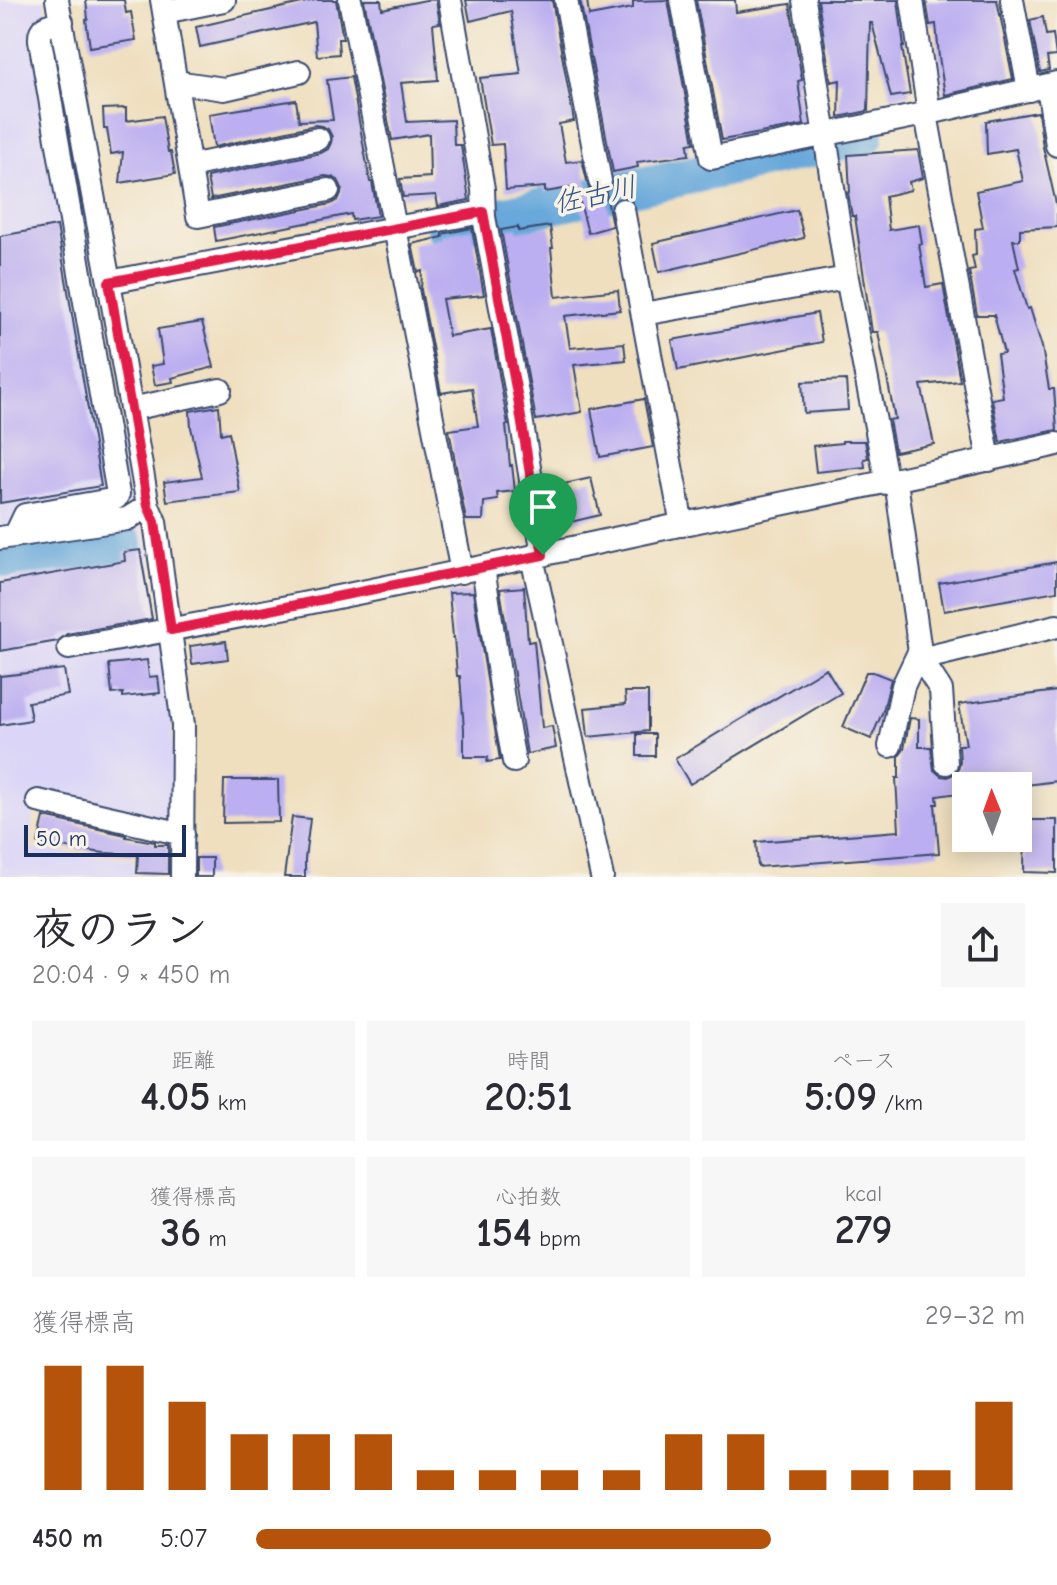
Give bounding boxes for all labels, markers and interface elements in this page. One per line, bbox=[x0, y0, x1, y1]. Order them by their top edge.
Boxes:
water label: 佐古川 bbox=[551, 171, 640, 219]
pin bbox=[509, 473, 577, 555]
icon: arrive bbox=[521, 485, 565, 529]
north arrow bbox=[952, 772, 1032, 852]
map controls bbox=[952, 772, 1032, 852]
scale bar bbox=[24, 821, 186, 857]
text: 50 m bbox=[36, 826, 87, 852]
button: share bbox=[941, 903, 1025, 987]
text: 夜のラン bbox=[32, 904, 208, 955]
text: 20:04 · 9 × 450 m bbox=[32, 960, 230, 990]
text: 距離 bbox=[171, 1048, 216, 1074]
text: 時間 bbox=[506, 1048, 551, 1074]
text: ペース bbox=[831, 1048, 896, 1074]
text: 4.05 bbox=[140, 1074, 210, 1120]
text: 20:51 bbox=[484, 1074, 573, 1120]
text: 5:09 bbox=[804, 1074, 877, 1120]
text: km bbox=[210, 1090, 247, 1116]
text: /km bbox=[877, 1090, 923, 1116]
text: kcal bbox=[845, 1181, 882, 1207]
text: 獲得標高 bbox=[149, 1184, 238, 1210]
text: 心拍数 bbox=[495, 1184, 562, 1210]
text: 279 bbox=[835, 1207, 892, 1253]
text: 36 bbox=[160, 1210, 201, 1256]
text: 154 bbox=[476, 1210, 532, 1256]
text: m bbox=[201, 1226, 227, 1252]
text: bpm bbox=[532, 1226, 581, 1252]
text: 29–32 m bbox=[925, 1301, 1025, 1331]
text: 獲得標高 bbox=[32, 1308, 136, 1338]
text: 450 m bbox=[32, 1524, 103, 1554]
text: 5:07 bbox=[160, 1524, 207, 1554]

